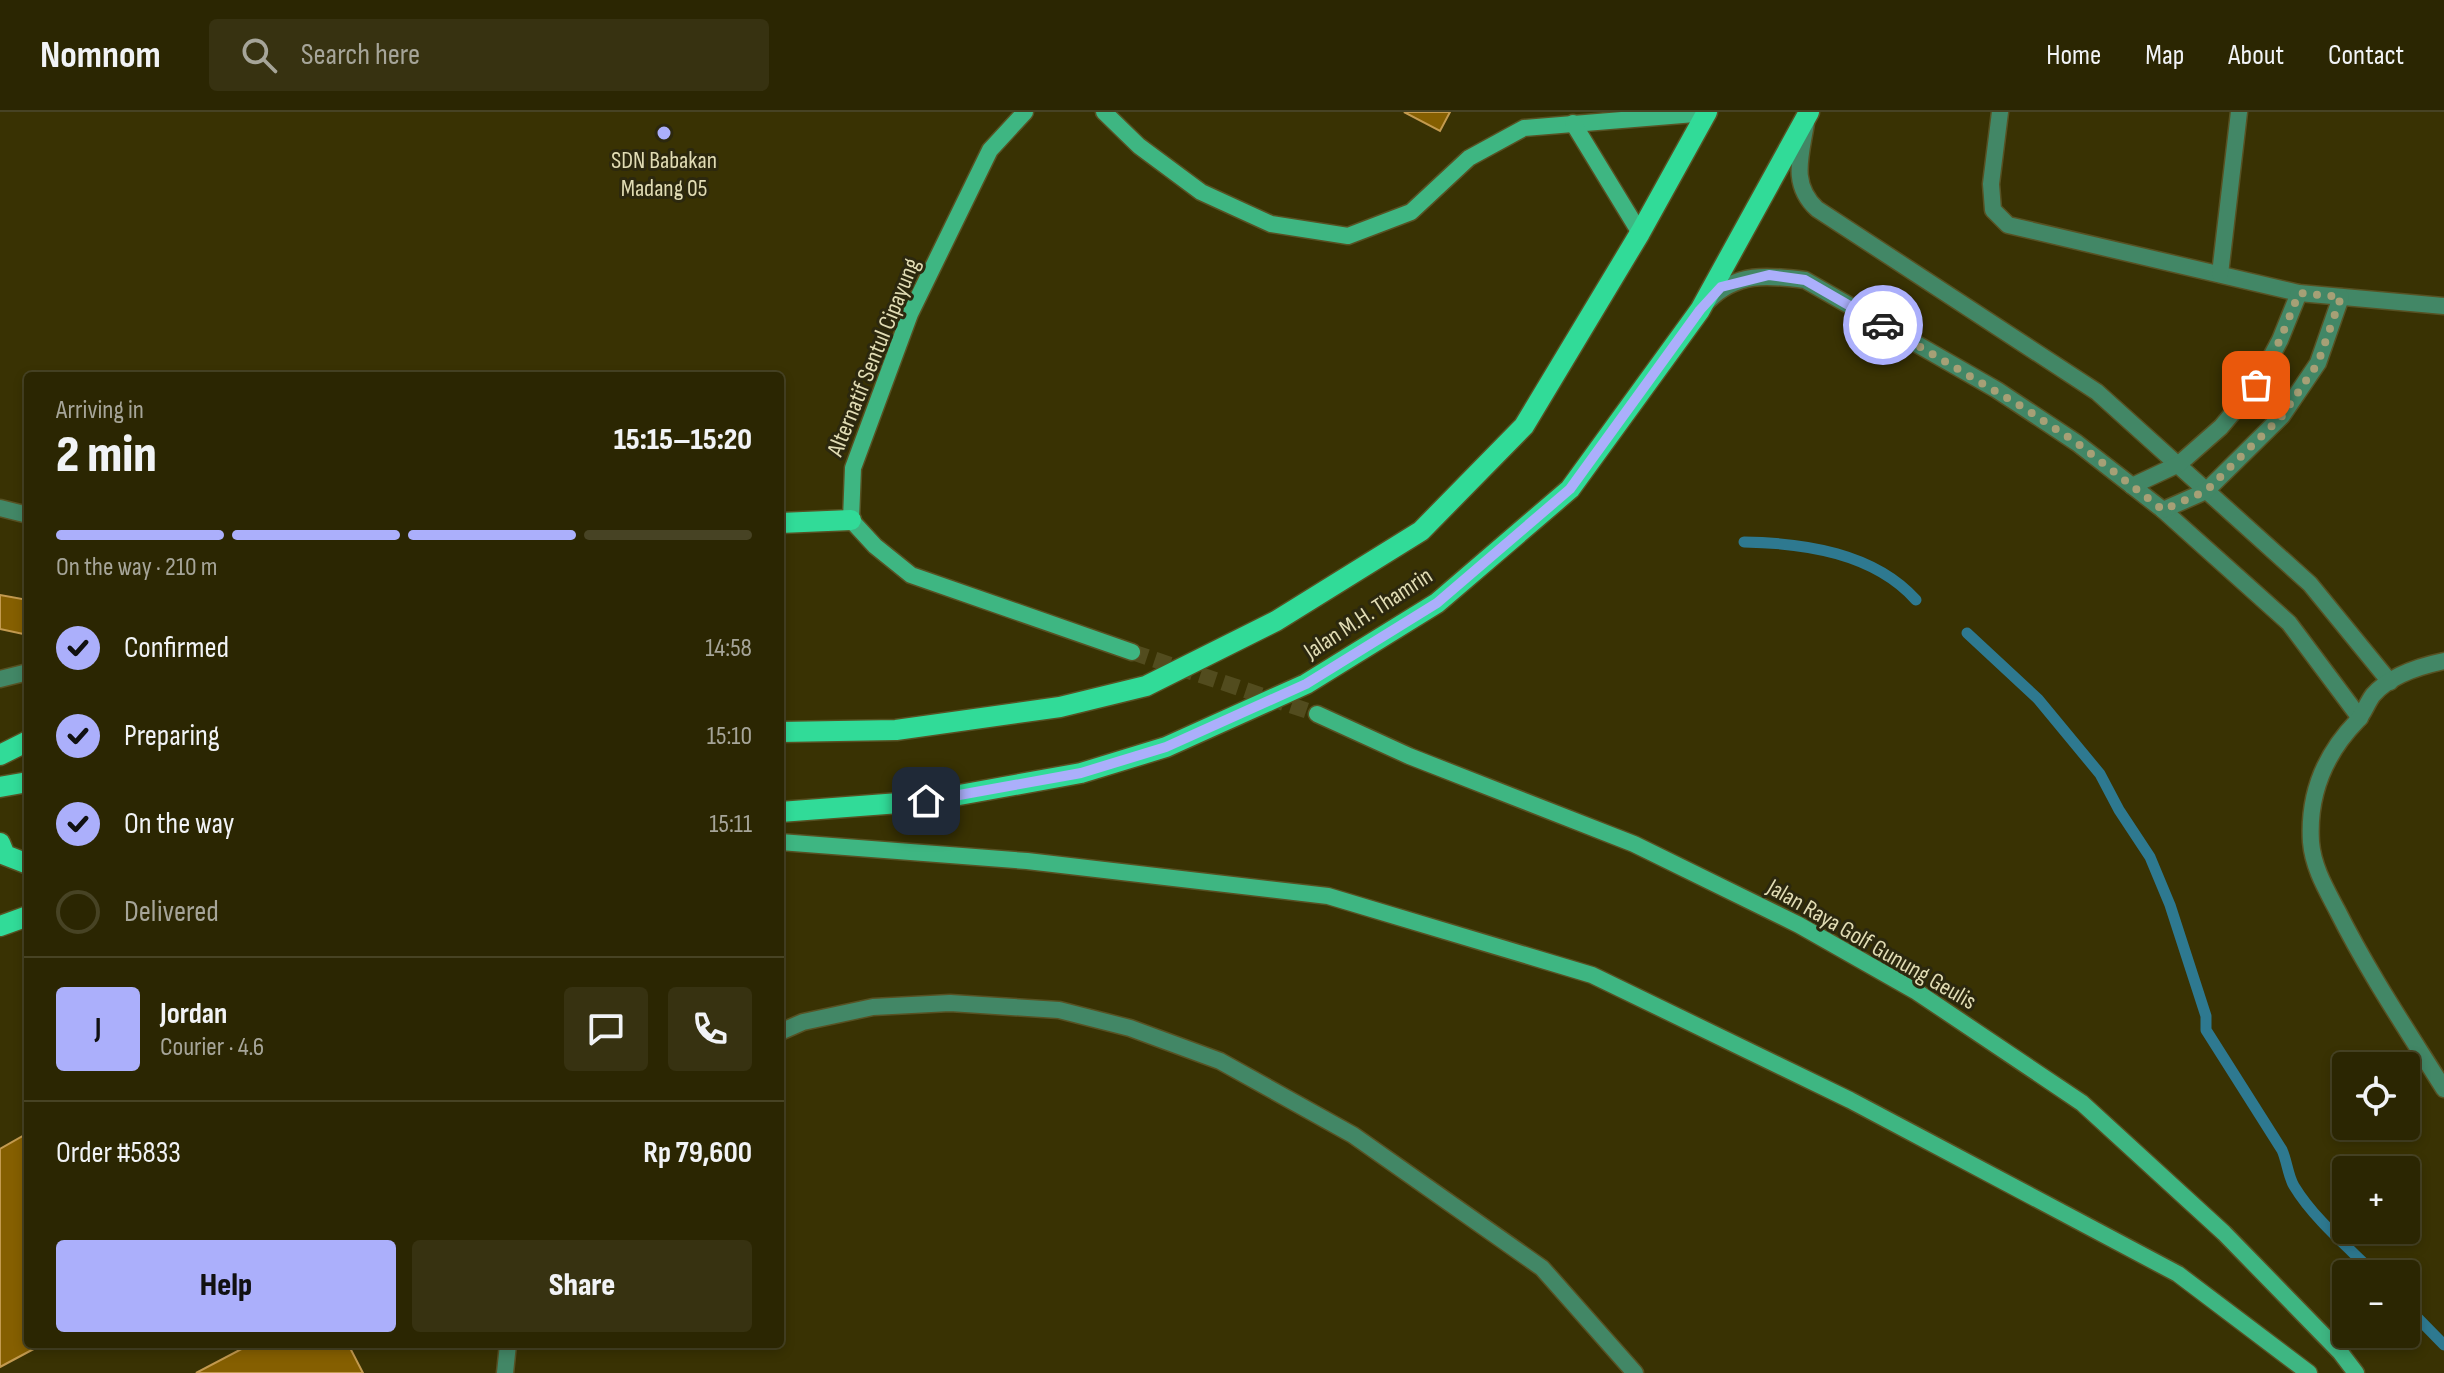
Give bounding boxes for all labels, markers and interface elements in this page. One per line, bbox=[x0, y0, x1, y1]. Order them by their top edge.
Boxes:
search box bbox=[209, 19, 769, 91]
text: Nomnom bbox=[40, 33, 161, 78]
icon: search bbox=[237, 33, 281, 77]
text: Search here bbox=[301, 37, 420, 73]
text: Home bbox=[2046, 39, 2101, 72]
text: Map bbox=[2145, 39, 2184, 72]
text: About bbox=[2228, 39, 2284, 72]
text: Contact bbox=[2328, 39, 2404, 72]
marker: SDN Babakan Madang 05 bbox=[655, 124, 673, 142]
place label: SDN Babakan Madang 05 bbox=[611, 146, 717, 203]
street label: Alternatif Sentul Cipayung bbox=[820, 254, 926, 461]
courier bbox=[1843, 285, 1923, 365]
icon: car bbox=[1861, 303, 1905, 347]
pin bbox=[2222, 351, 2290, 419]
icon: bag bbox=[2234, 363, 2278, 407]
text: Arriving in bbox=[56, 395, 144, 426]
text: 15:15–15:20 bbox=[614, 422, 752, 458]
text: 2 min bbox=[56, 424, 157, 487]
text: On the way · 210 m bbox=[56, 552, 217, 583]
street label: Jalan M.H. Thamrin bbox=[1298, 561, 1438, 666]
icon: check bbox=[56, 626, 100, 670]
text: Confirmed bbox=[124, 630, 229, 666]
text: 14:58 bbox=[705, 633, 752, 664]
icon: check bbox=[56, 714, 100, 758]
text: Preparing bbox=[124, 718, 220, 754]
text: 15:10 bbox=[707, 721, 752, 752]
pin bbox=[892, 767, 960, 835]
icon: home bbox=[904, 779, 948, 823]
icon: check bbox=[56, 802, 100, 846]
text: On the way bbox=[124, 806, 234, 842]
text: 15:11 bbox=[709, 809, 752, 840]
street label: Jalan Raya Golf Gunung Geulis bbox=[1761, 872, 1982, 1016]
text: Delivered bbox=[124, 894, 219, 930]
button: chat bbox=[564, 987, 648, 1071]
button: phone bbox=[668, 987, 752, 1071]
text: Jordan bbox=[160, 996, 227, 1032]
text: J bbox=[95, 1011, 101, 1047]
text: Courier · 4.6 bbox=[160, 1032, 264, 1063]
map controls bbox=[2332, 1052, 2420, 1348]
button: locate bbox=[2332, 1052, 2420, 1140]
text: Order #5833 bbox=[56, 1135, 181, 1171]
text: Rp 79,600 bbox=[643, 1135, 752, 1171]
button: + bbox=[2332, 1156, 2420, 1244]
button: Help bbox=[56, 1240, 396, 1332]
button: Share bbox=[412, 1240, 752, 1332]
button: − bbox=[2332, 1260, 2420, 1348]

